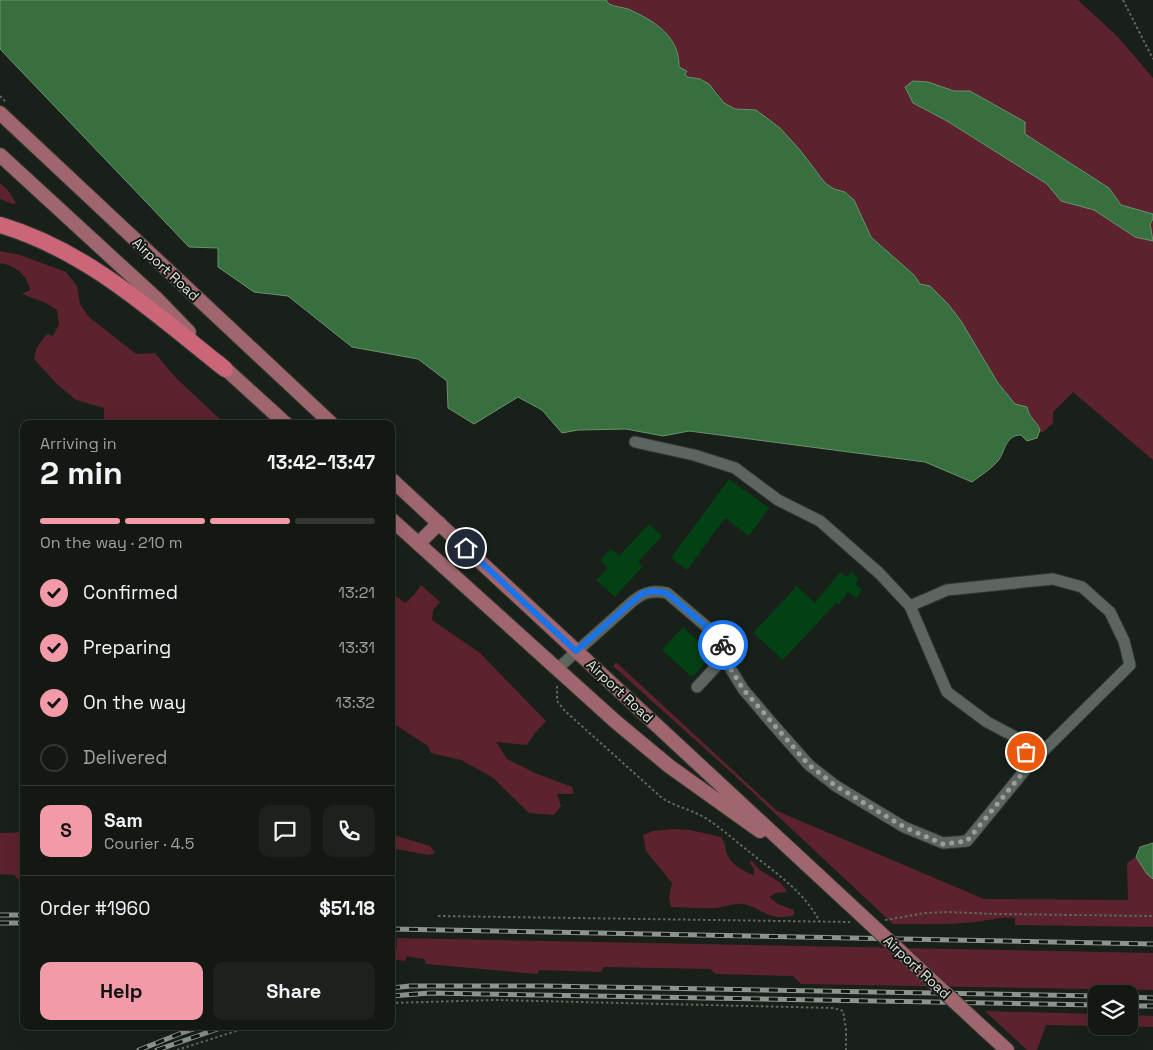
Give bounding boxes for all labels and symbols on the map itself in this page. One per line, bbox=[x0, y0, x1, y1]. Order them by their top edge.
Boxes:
street label: Airport Road bbox=[129, 233, 203, 305]
pin bbox=[445, 527, 487, 569]
courier bbox=[698, 620, 748, 670]
street label: Airport Road bbox=[583, 655, 657, 727]
pin bbox=[1005, 731, 1047, 773]
street label: Airport Road bbox=[880, 931, 954, 1003]

